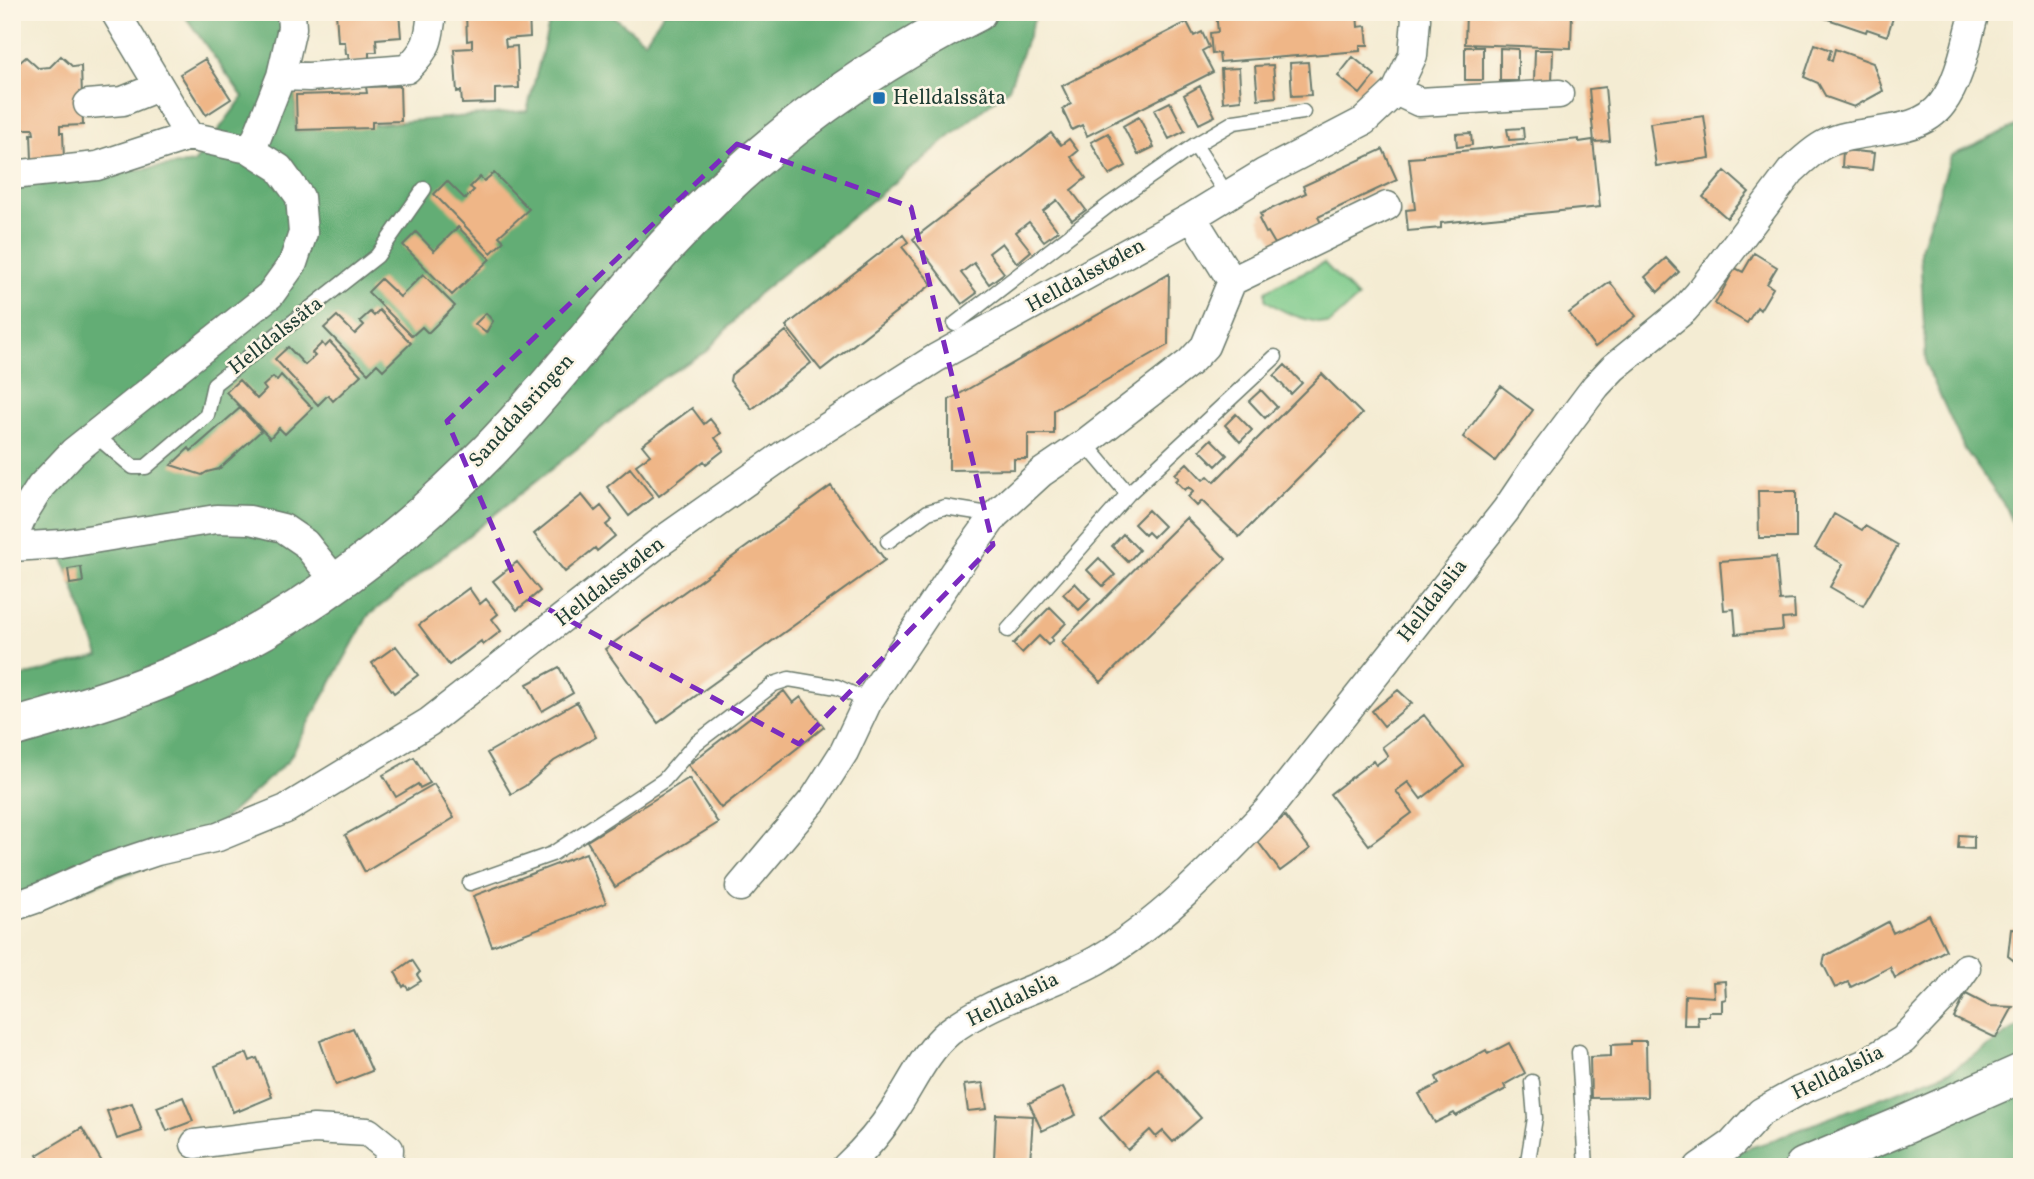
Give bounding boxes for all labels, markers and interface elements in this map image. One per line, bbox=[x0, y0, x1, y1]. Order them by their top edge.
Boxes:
place label: Helldalssåta bbox=[893, 84, 1006, 113]
marker: Helldalssåta bbox=[871, 90, 887, 106]
street label: Helldalsstølen bbox=[1021, 231, 1151, 321]
street label: Helldalssåta bbox=[223, 290, 329, 382]
street label: Sanddalsringen bbox=[463, 347, 581, 475]
street label: Helldalsstølen bbox=[549, 530, 671, 634]
street label: Helldalslia bbox=[1391, 553, 1475, 649]
street label: Helldalslia bbox=[962, 965, 1064, 1035]
street label: Helldalslia bbox=[1787, 1038, 1889, 1108]

